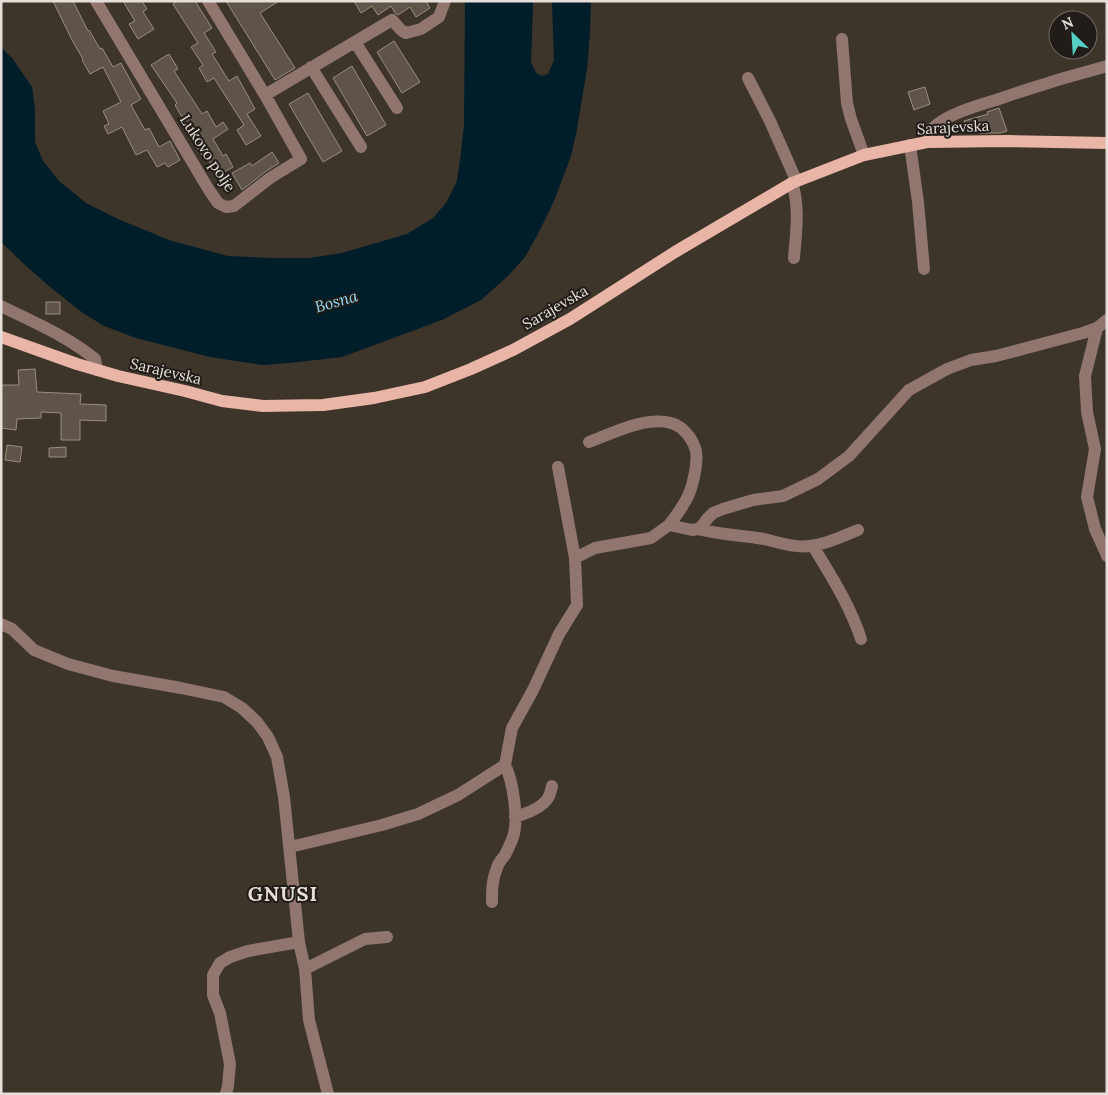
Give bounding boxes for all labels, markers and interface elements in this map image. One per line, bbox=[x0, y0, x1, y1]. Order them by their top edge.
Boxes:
north arrow bbox=[1048, 10, 1098, 60]
text: N bbox=[1059, 13, 1076, 34]
street label: Lukovo polje bbox=[176, 111, 240, 195]
street label: Sarajevska bbox=[916, 116, 990, 138]
street label: Sarajevska bbox=[519, 280, 591, 333]
water label: Bosna bbox=[312, 285, 360, 317]
street label: Sarajevska bbox=[128, 354, 204, 388]
district label: GNUSI bbox=[248, 881, 318, 906]

